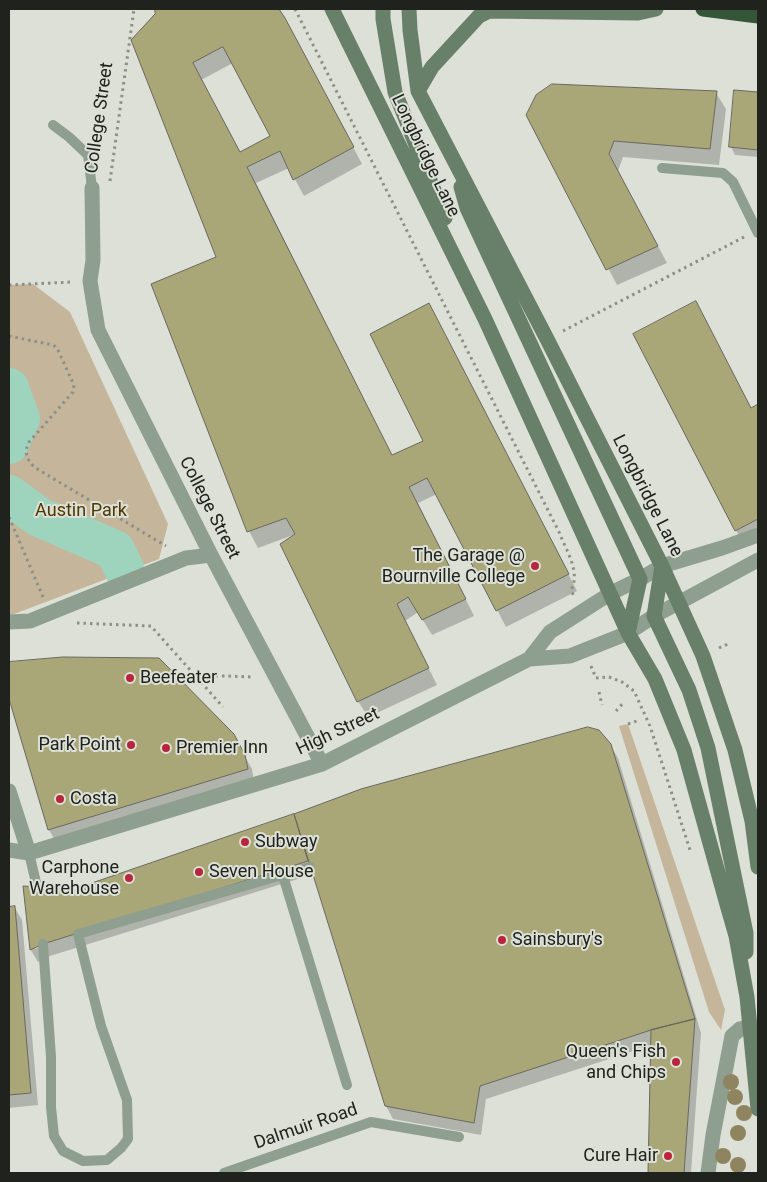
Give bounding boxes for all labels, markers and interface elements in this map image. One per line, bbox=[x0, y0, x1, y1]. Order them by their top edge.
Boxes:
street label: College Street bbox=[82, 61, 118, 175]
street label: Longbridge Lane bbox=[386, 91, 464, 221]
street label: Longbridge Lane bbox=[607, 431, 687, 561]
street label: College Street bbox=[174, 453, 244, 563]
park label: Austin Park bbox=[35, 500, 127, 522]
place label: The Garage @ Bournville College bbox=[382, 545, 525, 588]
marker: The Garage @ Bournville College bbox=[529, 560, 541, 572]
place label: Beefeater bbox=[140, 667, 217, 689]
marker: Beefeater bbox=[124, 672, 136, 684]
street label: High Street bbox=[293, 703, 383, 761]
place label: Park Point bbox=[39, 734, 121, 756]
place label: Premier Inn bbox=[176, 737, 268, 759]
marker: Park Point bbox=[125, 739, 137, 751]
marker: Premier Inn bbox=[160, 742, 172, 754]
place label: Costa bbox=[70, 788, 117, 810]
marker: Costa bbox=[54, 793, 66, 805]
place label: Subway bbox=[255, 831, 317, 853]
marker: Subway bbox=[239, 836, 251, 848]
place label: Carphone Warehouse bbox=[29, 857, 119, 900]
place label: Seven House bbox=[209, 861, 314, 883]
marker: Seven House bbox=[193, 866, 205, 878]
marker: Carphone Warehouse bbox=[123, 872, 135, 884]
place label: Sainsbury's bbox=[512, 929, 603, 951]
marker: Sainsbury's bbox=[496, 934, 508, 946]
place label: Queen's Fish and Chips bbox=[566, 1041, 666, 1084]
marker: Queen's Fish and Chips bbox=[670, 1056, 682, 1068]
street label: Dalmuir Road bbox=[251, 1099, 361, 1155]
place label: Cure Hair bbox=[583, 1145, 658, 1167]
marker: Cure Hair bbox=[662, 1150, 674, 1162]

